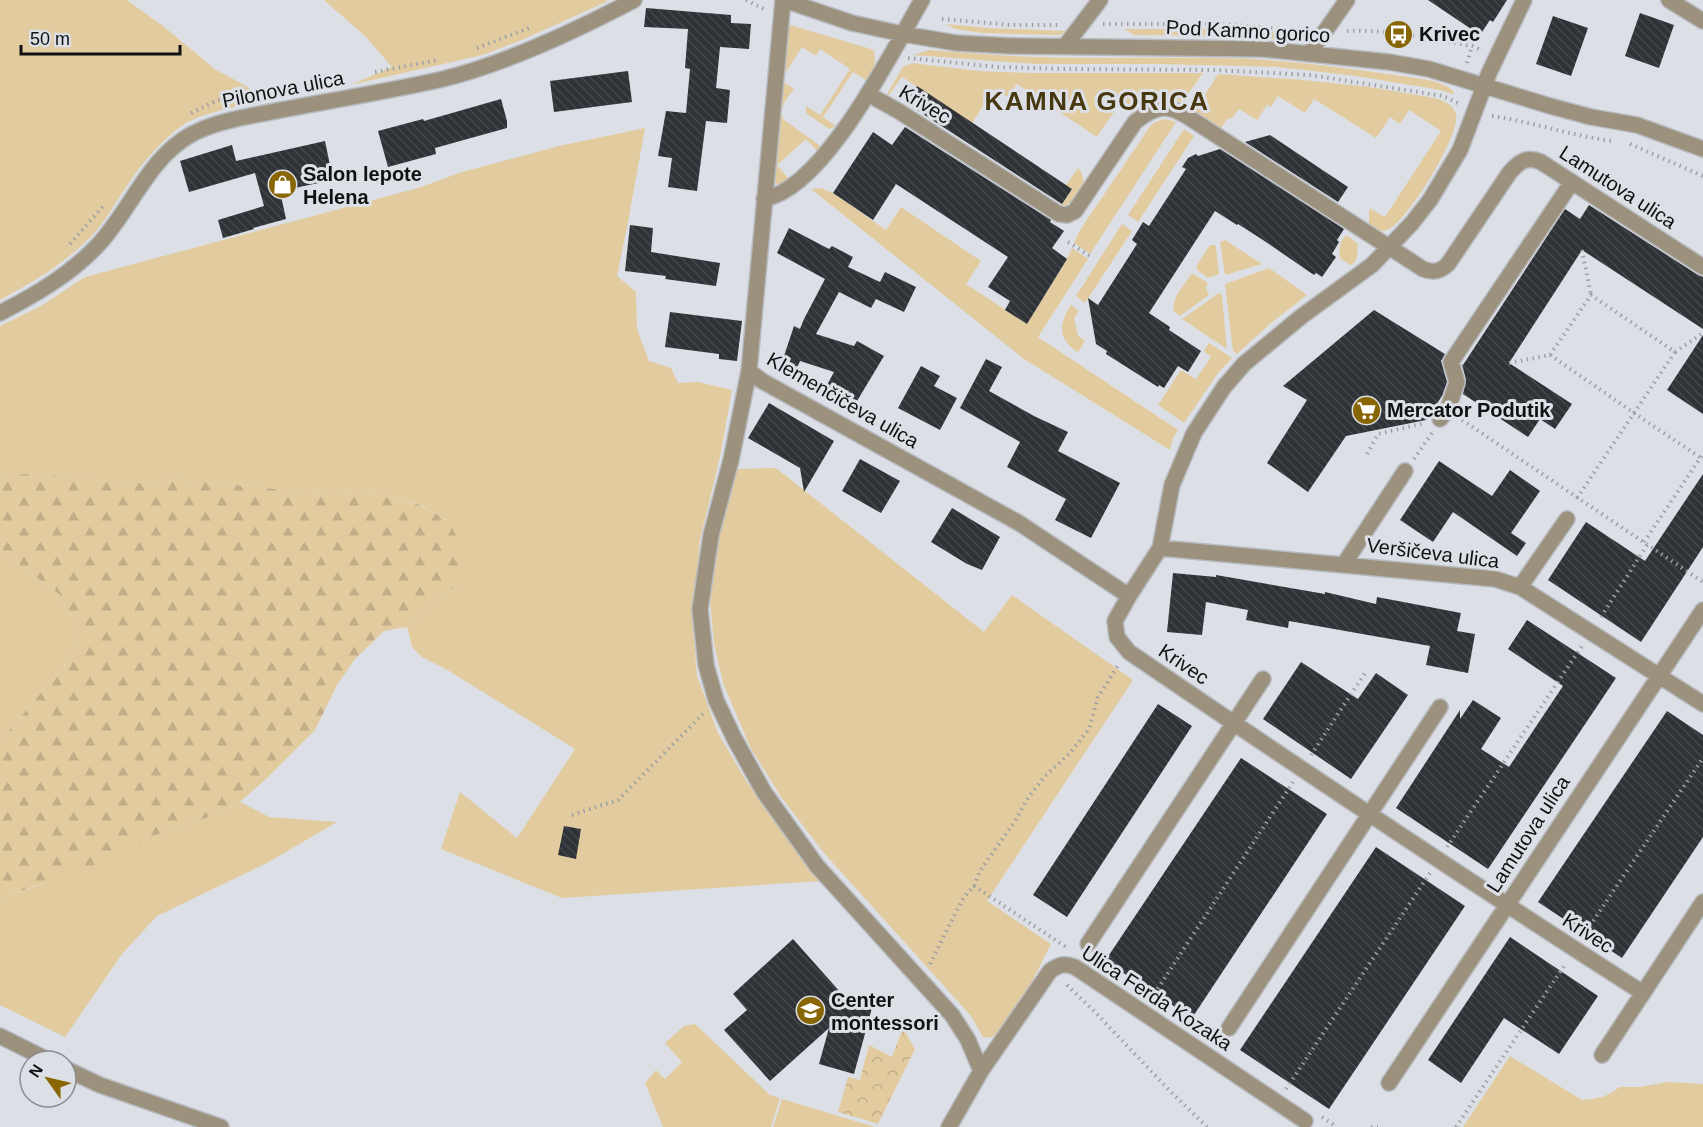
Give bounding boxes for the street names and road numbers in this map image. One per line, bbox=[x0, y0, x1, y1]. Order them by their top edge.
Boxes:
street label: Pod Kamno gorico bbox=[1165, 16, 1331, 46]
street label: Pilonova ulica bbox=[220, 66, 347, 112]
street label: Krivec bbox=[896, 80, 954, 128]
street label: Lamutova ulica bbox=[1556, 141, 1681, 233]
street label: Klemenčičeva ulica bbox=[763, 348, 923, 453]
street label: Veršičeva ulica bbox=[1365, 534, 1501, 572]
street label: Krivec bbox=[1155, 639, 1213, 689]
street label: Lamutova ulica bbox=[1482, 771, 1574, 896]
street label: Krivec bbox=[1559, 909, 1617, 957]
street label: Ulica Ferda Kozaka bbox=[1078, 941, 1237, 1055]

